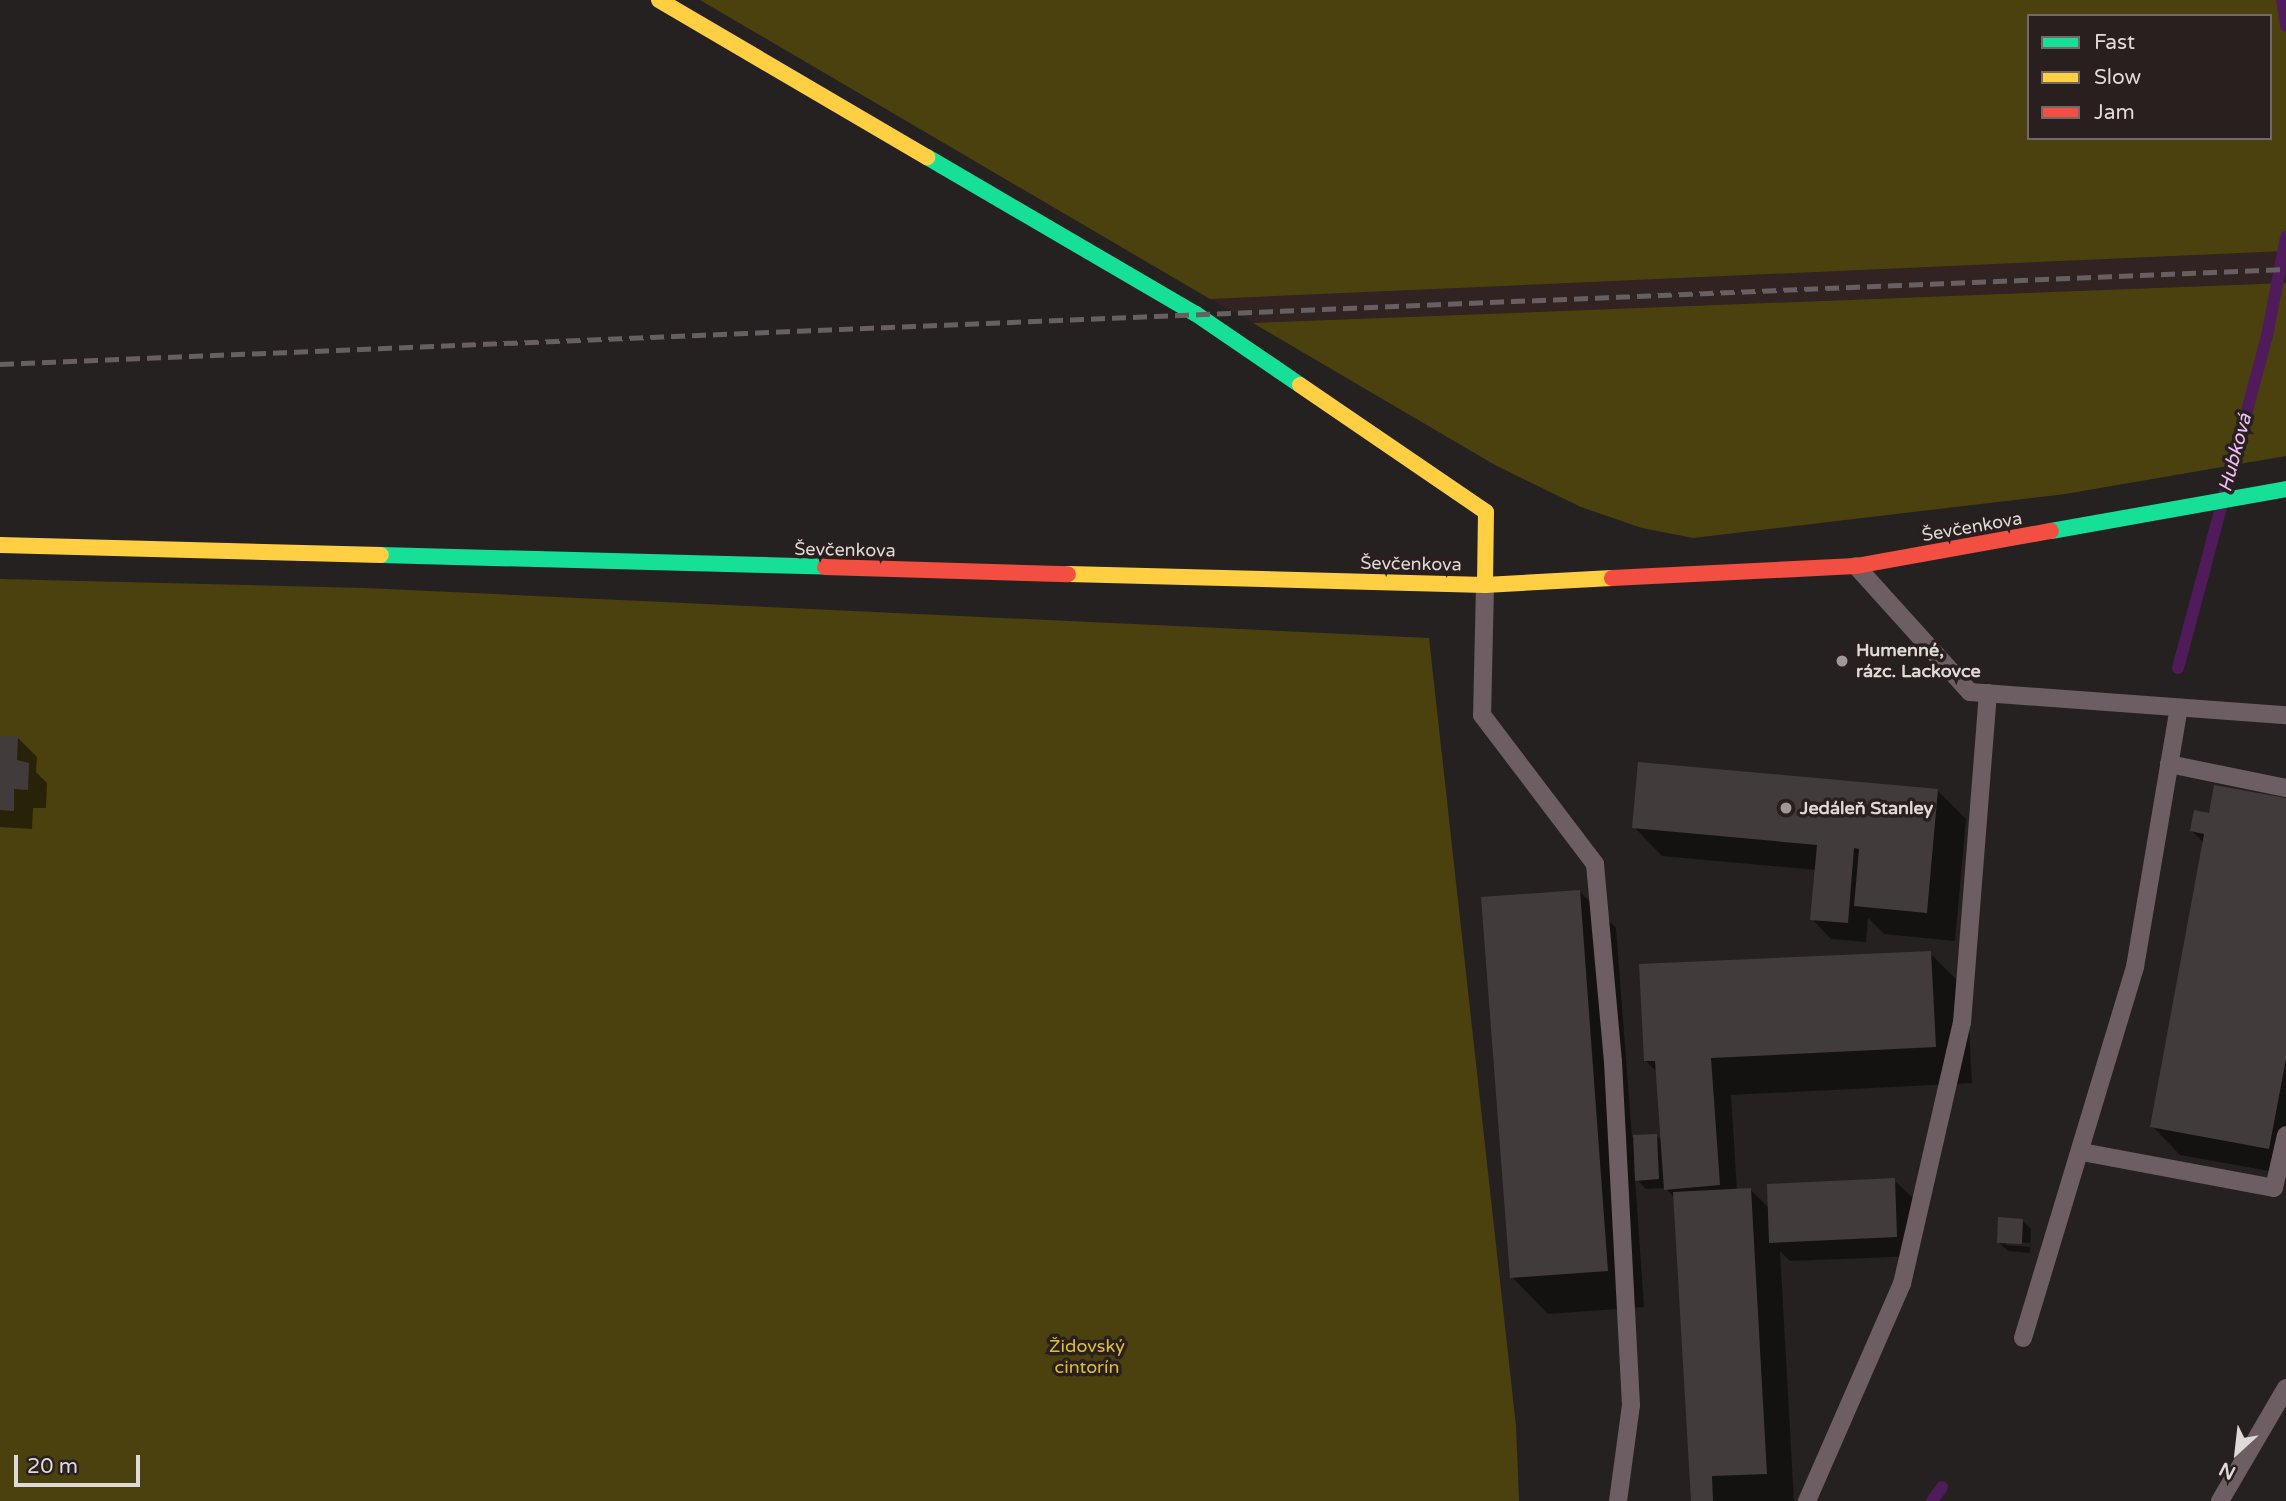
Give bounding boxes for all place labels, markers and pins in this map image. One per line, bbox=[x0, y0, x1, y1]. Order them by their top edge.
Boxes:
place label: Humenné, rázc. Lackovce bbox=[1856, 640, 1981, 682]
marker: Humenné, rázc. Lackovce bbox=[1834, 653, 1850, 669]
place label: Jedáleň Stanley bbox=[1800, 797, 1933, 819]
marker: Jedáleň Stanley bbox=[1778, 800, 1794, 816]

